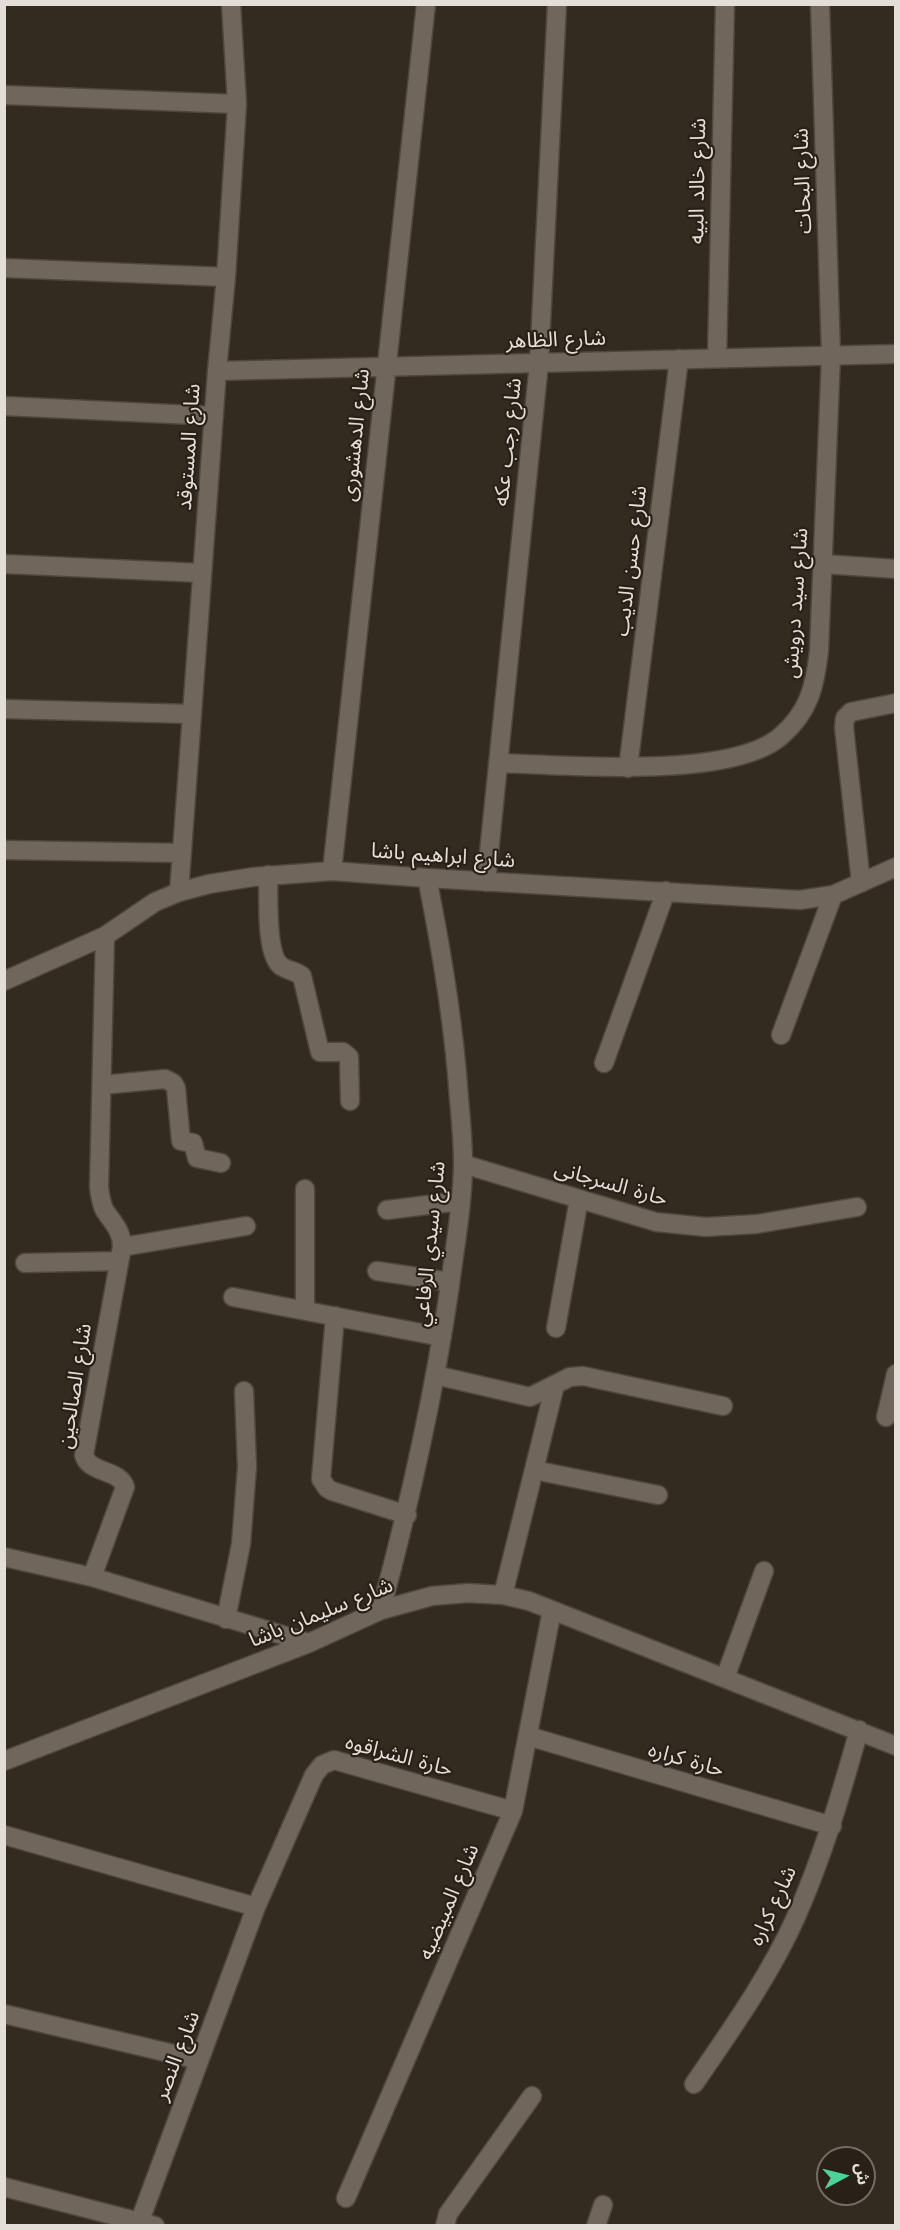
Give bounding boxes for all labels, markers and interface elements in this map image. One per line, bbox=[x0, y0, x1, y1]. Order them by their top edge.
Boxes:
street label: شارع خالد البيه bbox=[684, 118, 712, 244]
street label: شارع البحات bbox=[789, 128, 817, 234]
street label: شارع الظاهر bbox=[506, 326, 606, 354]
street label: شارع الدهشورى bbox=[337, 367, 375, 503]
street label: شارع رجب عكه bbox=[489, 377, 527, 507]
street label: شارع المستوقد bbox=[172, 383, 206, 511]
street label: شارع حسن الديب bbox=[609, 484, 653, 638]
street label: شارع سيد درويش bbox=[778, 527, 814, 679]
street label: شارع ابراهيم باشا bbox=[370, 838, 516, 874]
street label: حارة السرجانى bbox=[552, 1156, 670, 1212]
street label: شارع سيدي الرفاعي bbox=[409, 1160, 451, 1328]
street label: شارع الصالحين bbox=[53, 1322, 97, 1450]
street label: شارع سليمان باشا bbox=[245, 1573, 397, 1653]
street label: حارة الشراقوه bbox=[343, 1730, 455, 1782]
street label: حارة كراره bbox=[645, 1737, 727, 1783]
street label: شارع المبيضيه bbox=[413, 1840, 485, 1964]
street label: شارع كراره bbox=[744, 1862, 802, 1950]
street label: شارع النصر bbox=[148, 2008, 206, 2104]
north arrow bbox=[816, 2146, 876, 2206]
text: ش bbox=[852, 2162, 873, 2186]

